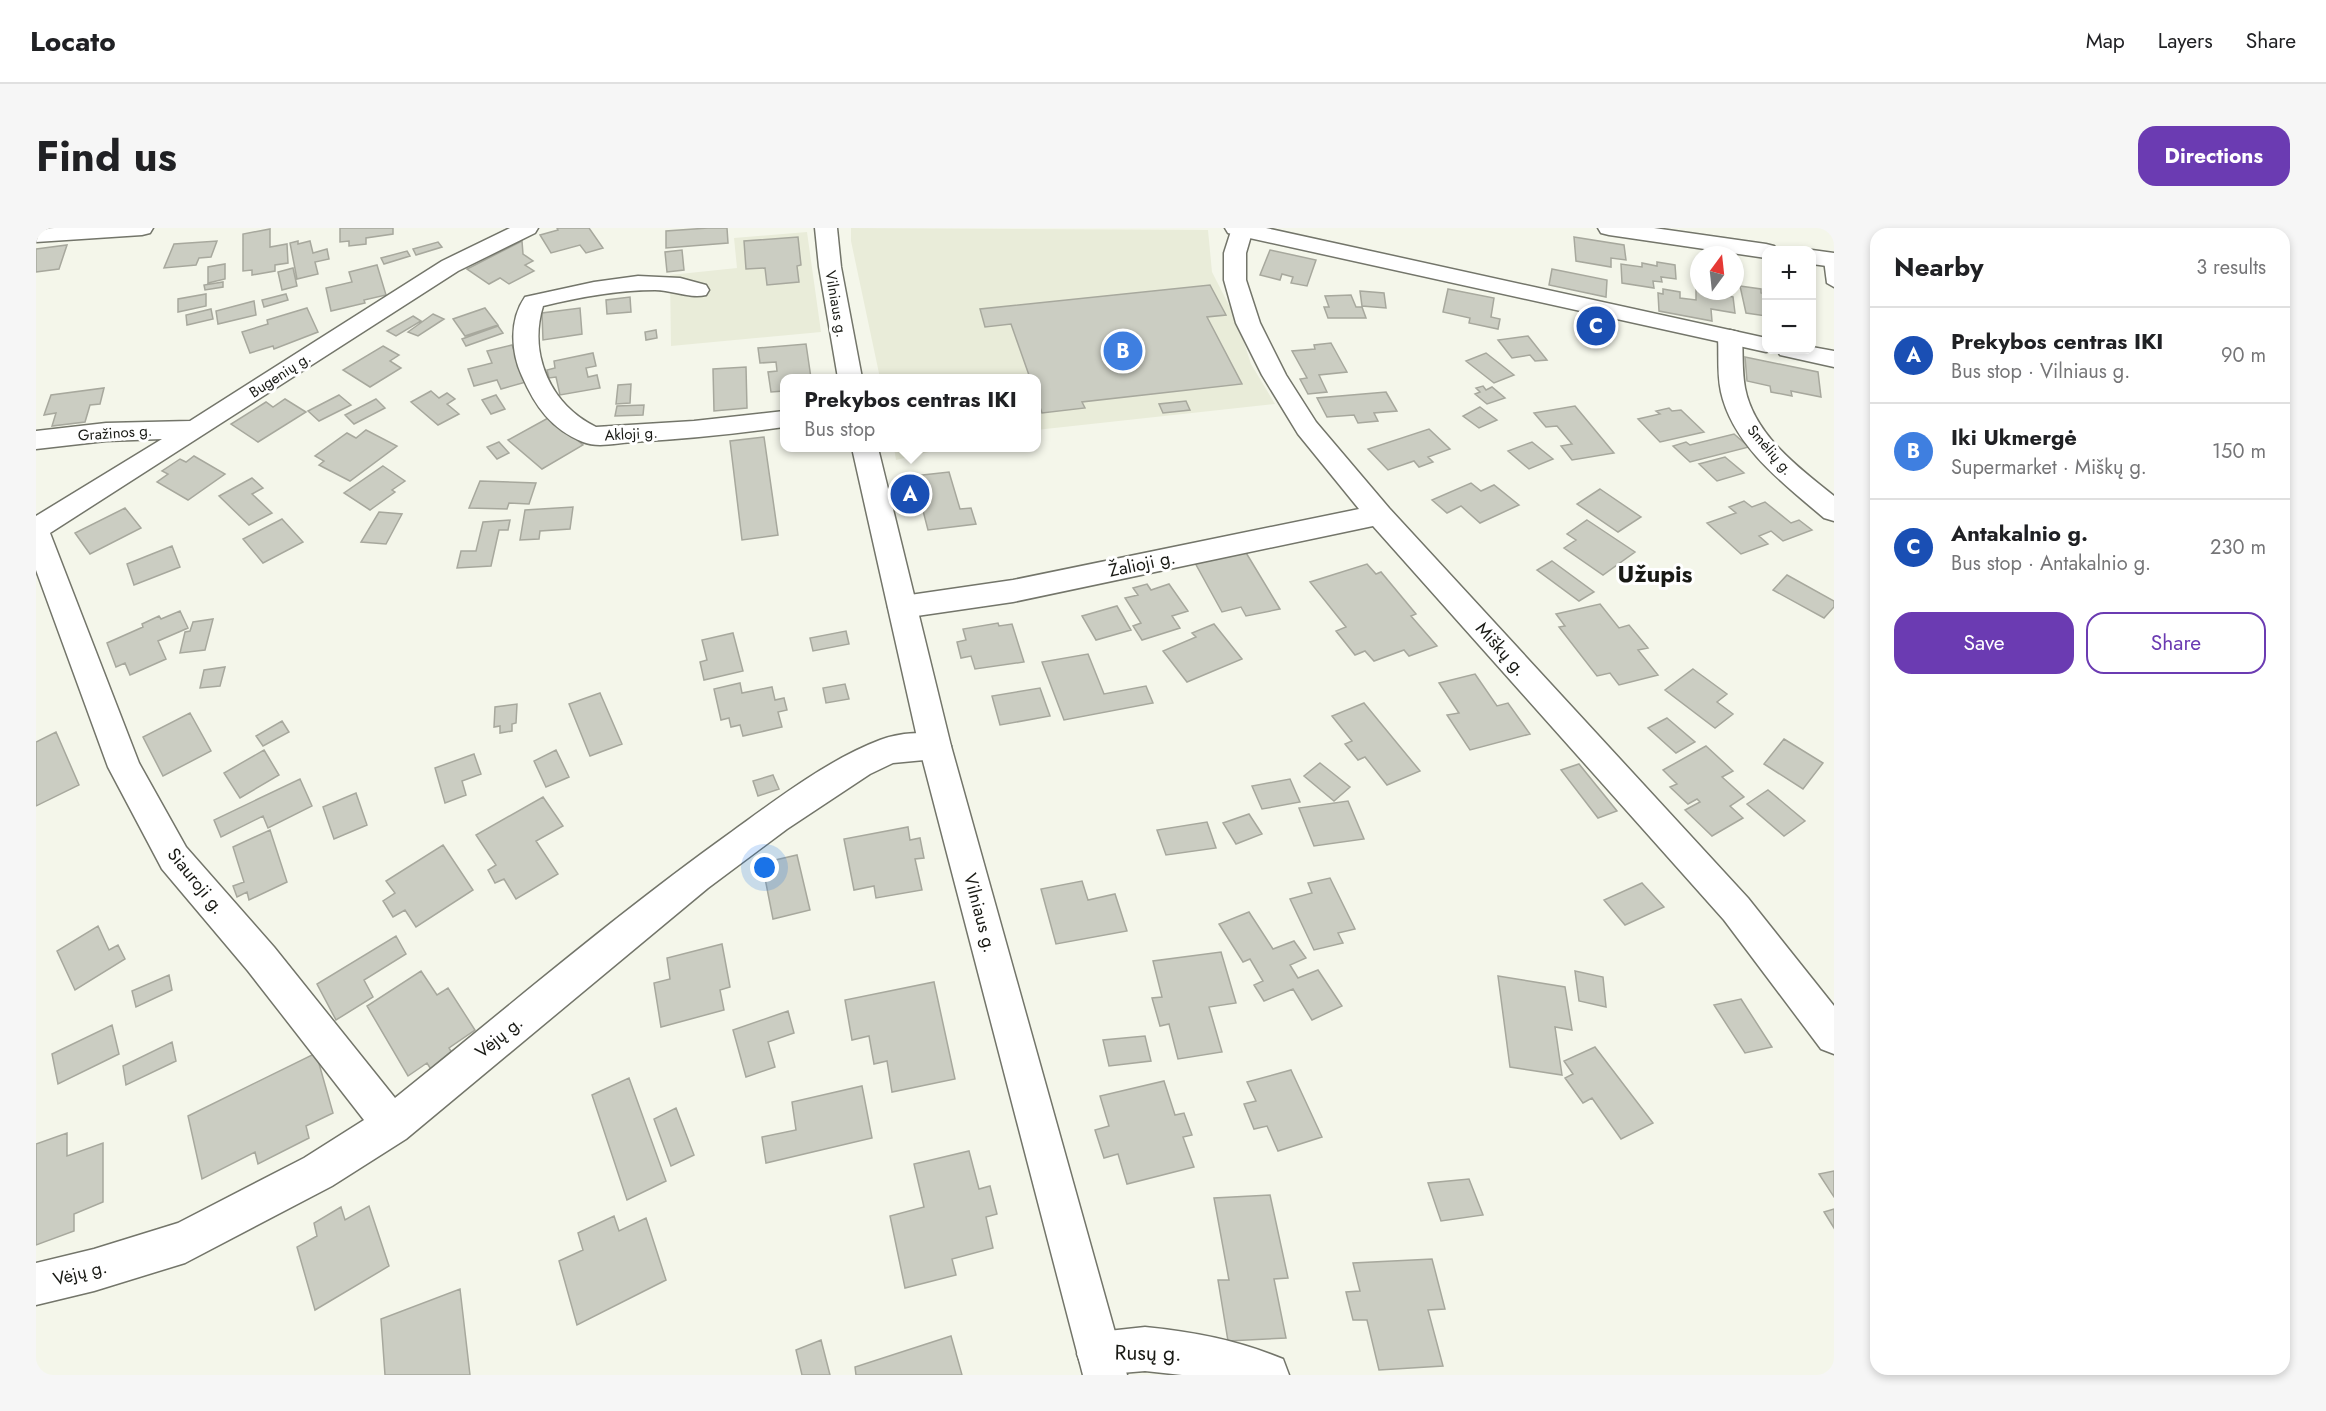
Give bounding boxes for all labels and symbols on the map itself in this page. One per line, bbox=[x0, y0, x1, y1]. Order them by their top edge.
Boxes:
north arrow bbox=[1690, 246, 1744, 300]
street label: Vilniaus g. bbox=[819, 269, 853, 339]
pin: C bbox=[1576, 304, 1616, 348]
pin: B bbox=[1104, 328, 1142, 374]
street label: Bugenių g. bbox=[245, 347, 315, 403]
street label: Gražinos g. bbox=[77, 419, 153, 447]
street label: Smėlių g. bbox=[1742, 420, 1798, 480]
street label: Akloji g. bbox=[604, 422, 658, 446]
pin: A bbox=[890, 472, 930, 516]
street label: Žalioji g. bbox=[1106, 544, 1178, 584]
district label: Užupis bbox=[1617, 556, 1693, 591]
street label: Miškų g. bbox=[1470, 616, 1532, 682]
street label: Siauroji g. bbox=[161, 842, 231, 920]
your location bbox=[750, 853, 779, 882]
street label: Vilniaus g. bbox=[957, 870, 1003, 956]
street label: Vėjų g. bbox=[470, 1010, 528, 1064]
street label: Vėjų g. bbox=[50, 1254, 110, 1292]
street label: Rusų g. bbox=[1114, 1337, 1182, 1369]

